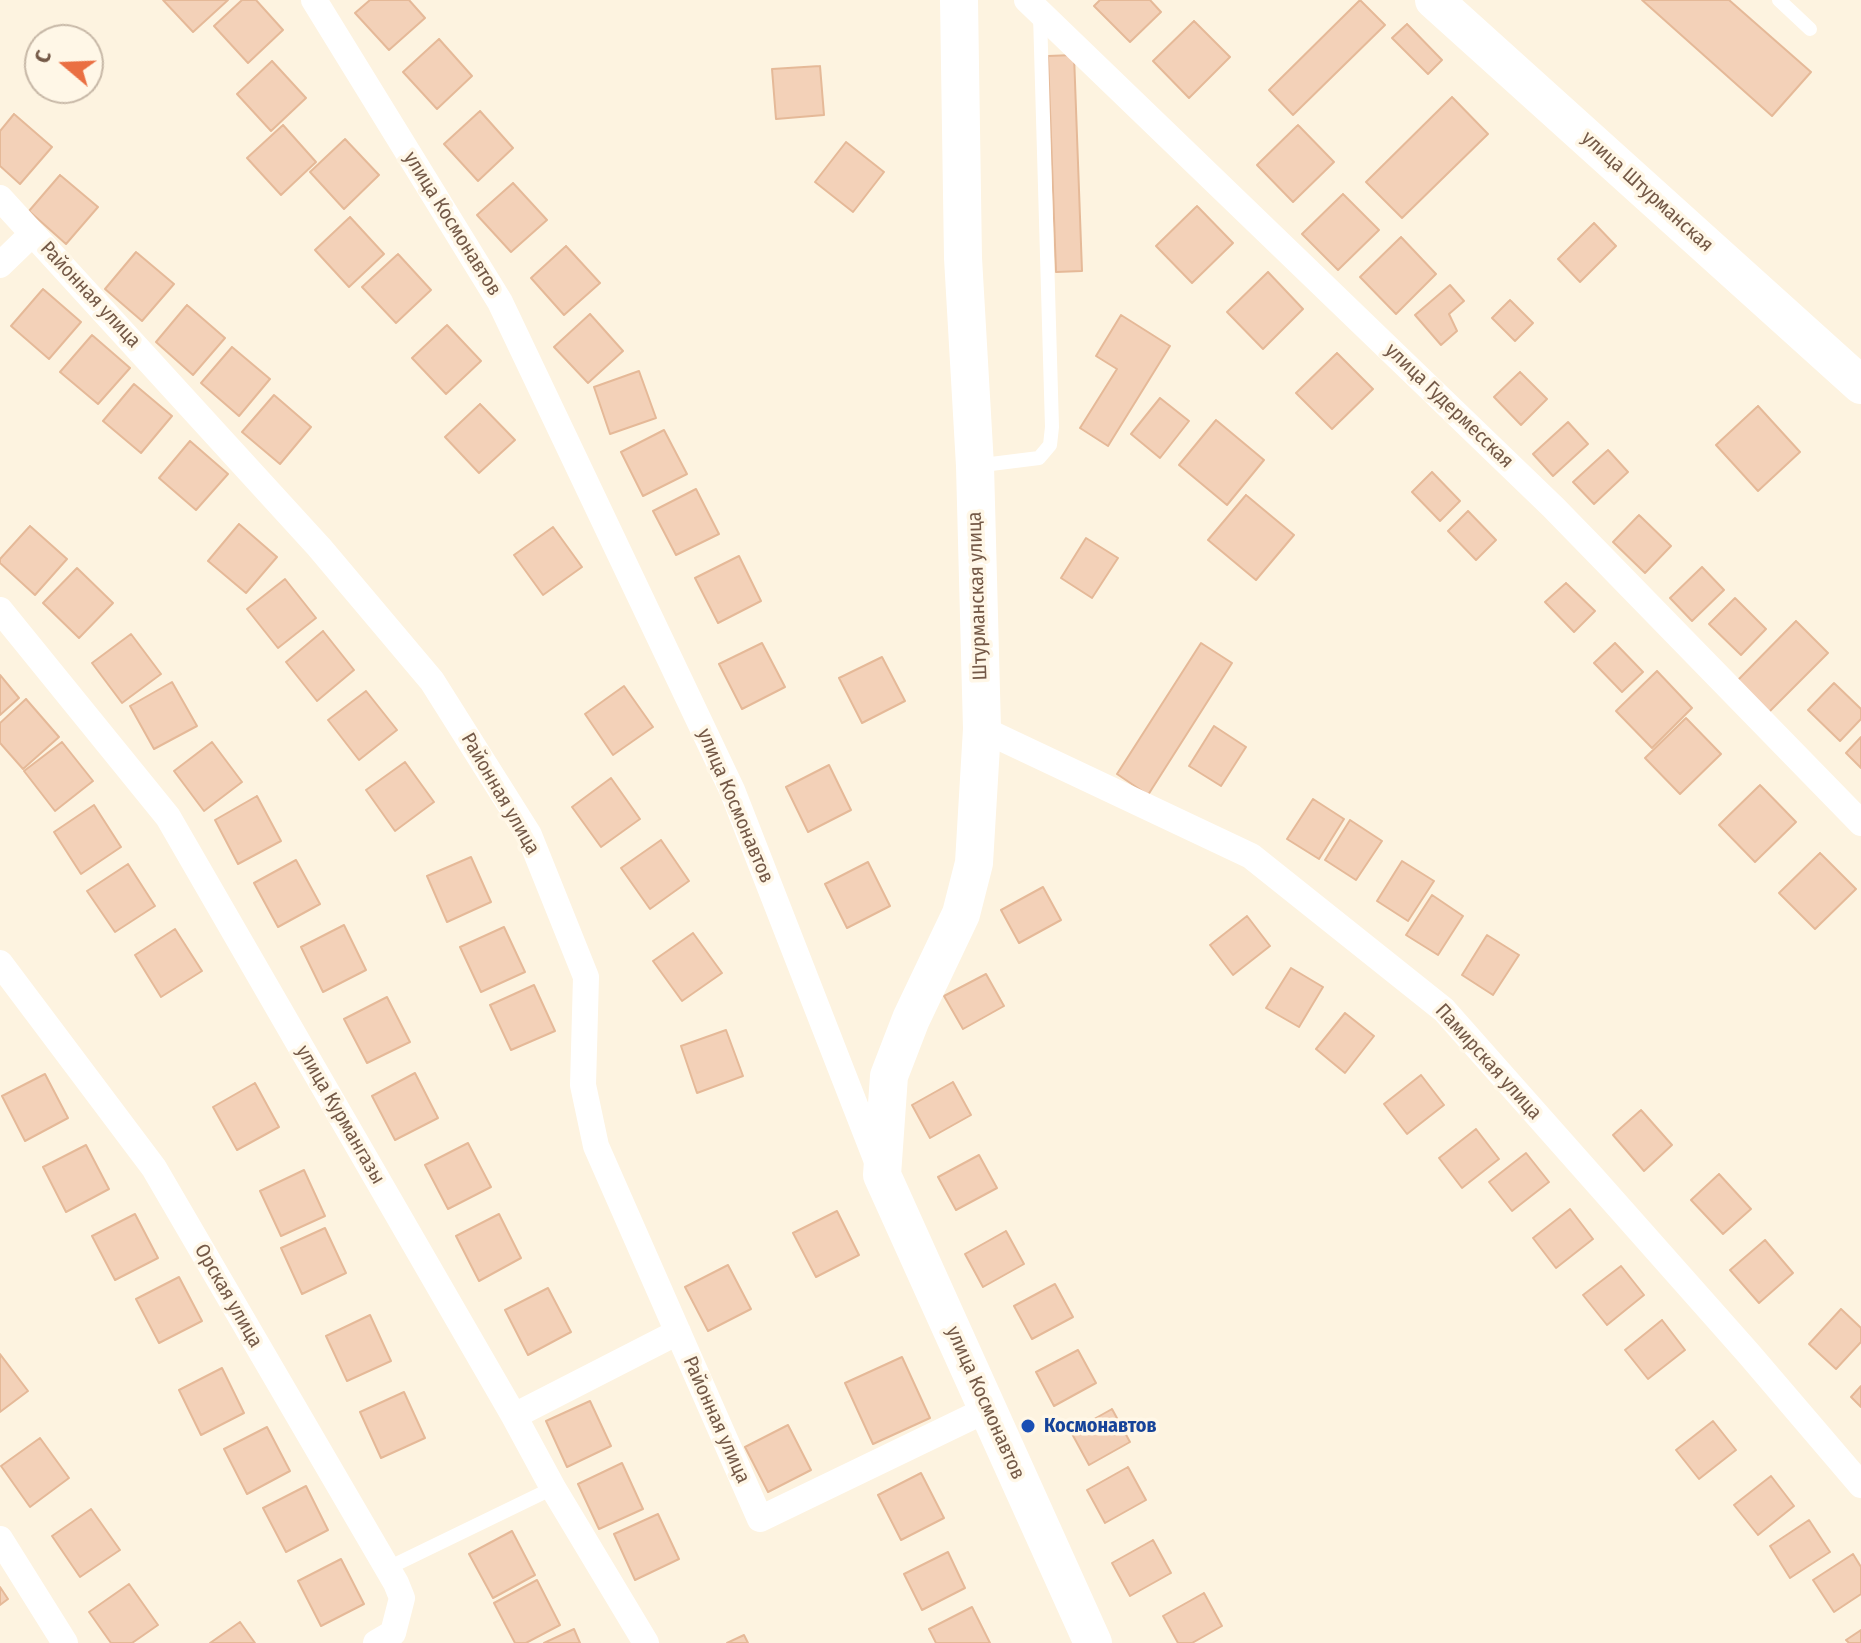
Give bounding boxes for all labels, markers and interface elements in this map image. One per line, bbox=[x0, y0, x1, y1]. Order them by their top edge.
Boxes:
north arrow bbox=[24, 24, 104, 104]
text: С bbox=[28, 47, 57, 67]
street label: улица Штурманская bbox=[1576, 127, 1718, 257]
street label: улица Космонавтов bbox=[398, 148, 506, 300]
street label: Районная улица bbox=[35, 237, 145, 353]
street label: улица Гудермесская bbox=[1380, 339, 1518, 473]
street label: Штурманская улица bbox=[963, 511, 993, 681]
street label: улица Космонавтов bbox=[692, 725, 778, 887]
street label: Районная улица bbox=[456, 729, 544, 859]
street label: Памирская улица bbox=[1430, 999, 1546, 1125]
street label: улица Курмангазы bbox=[290, 1041, 390, 1189]
street label: Орская улица bbox=[189, 1240, 267, 1352]
street label: улица Космонавтов bbox=[940, 1323, 1030, 1483]
street label: Районная улица bbox=[677, 1353, 755, 1487]
place label: Космонавтов bbox=[1044, 1414, 1157, 1438]
marker: Космонавтов bbox=[1019, 1417, 1037, 1435]

